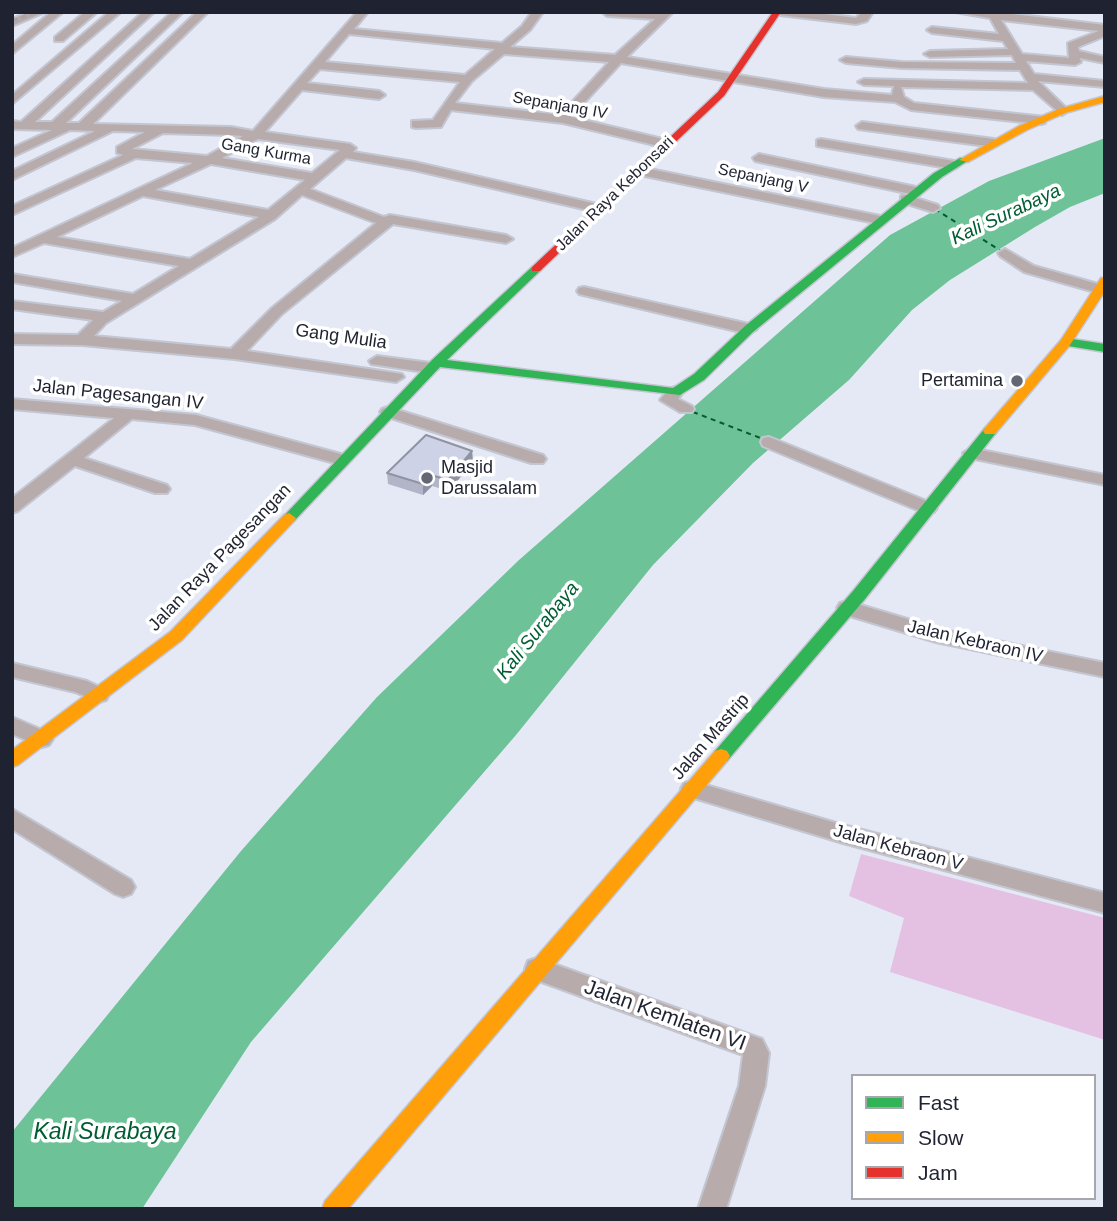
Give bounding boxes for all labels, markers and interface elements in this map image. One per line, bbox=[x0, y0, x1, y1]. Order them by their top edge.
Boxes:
street label: Sepanjang IV bbox=[511, 88, 609, 124]
street label: Jalan Raya Kebonsari bbox=[552, 133, 678, 255]
street label: Gang Kurma bbox=[220, 135, 312, 169]
street label: Sepanjang V bbox=[716, 160, 810, 198]
water label: Kali Surabaya bbox=[948, 180, 1064, 250]
street label: Gang Mulia bbox=[294, 320, 388, 354]
place label: Pertamina bbox=[921, 370, 1003, 392]
marker: Pertamina bbox=[1009, 373, 1025, 389]
street label: Jalan Pagesangan IV bbox=[32, 375, 204, 415]
place label: Masjid Darussalam bbox=[441, 457, 537, 500]
marker: Masjid Darussalam bbox=[419, 470, 435, 486]
street label: Jalan Raya Pagesangan bbox=[144, 480, 296, 636]
water label: Kali Surabaya bbox=[492, 578, 584, 684]
street label: Jalan Kebraon IV bbox=[905, 616, 1045, 668]
street label: Jalan Mastrip bbox=[668, 690, 754, 784]
street label: Jalan Kebraon V bbox=[831, 820, 965, 876]
street label: Jalan Kemlaten VI bbox=[581, 975, 749, 1057]
legend bbox=[851, 1074, 1096, 1200]
text: Fast bbox=[918, 1091, 959, 1114]
water label: Kali Surabaya bbox=[33, 1119, 177, 1147]
text: Slow bbox=[918, 1126, 964, 1149]
text: Jam bbox=[918, 1161, 958, 1184]

